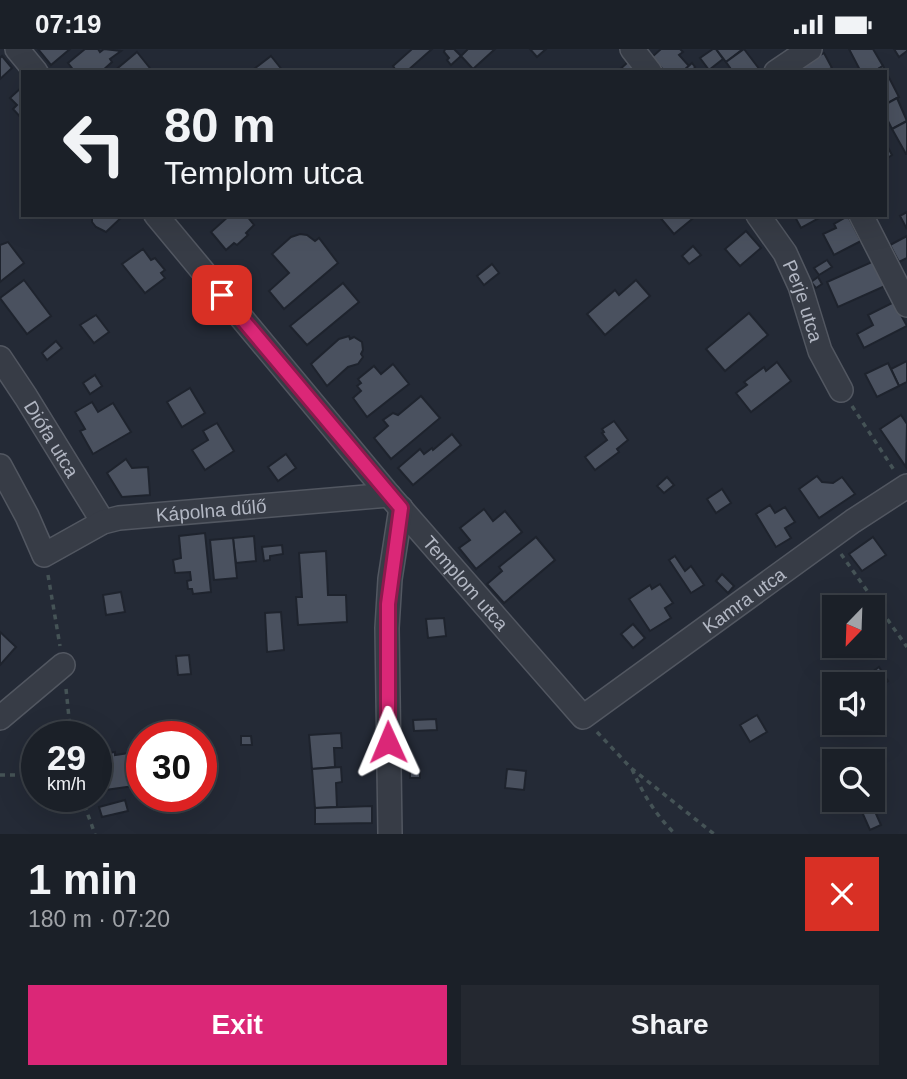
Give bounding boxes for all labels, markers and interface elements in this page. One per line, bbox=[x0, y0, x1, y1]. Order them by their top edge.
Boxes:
text: 07:19 bbox=[35, 9, 102, 39]
icon: left bbox=[49, 98, 140, 189]
text: 80 m bbox=[164, 98, 276, 152]
text: Templom utca bbox=[164, 155, 363, 191]
street label: Perje utca bbox=[779, 257, 827, 345]
pin bbox=[192, 265, 252, 325]
icon: arrive bbox=[203, 276, 241, 314]
street label: Diófa utca bbox=[20, 397, 83, 481]
street label: Kápolna dűlő bbox=[155, 495, 267, 526]
street label: Templom utca bbox=[419, 532, 513, 635]
street label: Kamra utca bbox=[699, 563, 790, 638]
north arrow bbox=[822, 595, 886, 658]
map controls bbox=[822, 595, 885, 812]
button: sound bbox=[822, 672, 885, 735]
position arrow bbox=[351, 705, 425, 779]
speed limit sign: 30 bbox=[126, 721, 217, 812]
text: 29 bbox=[47, 738, 86, 777]
button: search bbox=[822, 749, 885, 812]
text: km/h bbox=[47, 774, 86, 794]
text: 1 min bbox=[28, 856, 138, 903]
button: close bbox=[805, 857, 879, 931]
text: 180 m · 07:20 bbox=[28, 906, 170, 932]
button: Exit bbox=[28, 985, 447, 1065]
button: Share bbox=[461, 985, 879, 1065]

